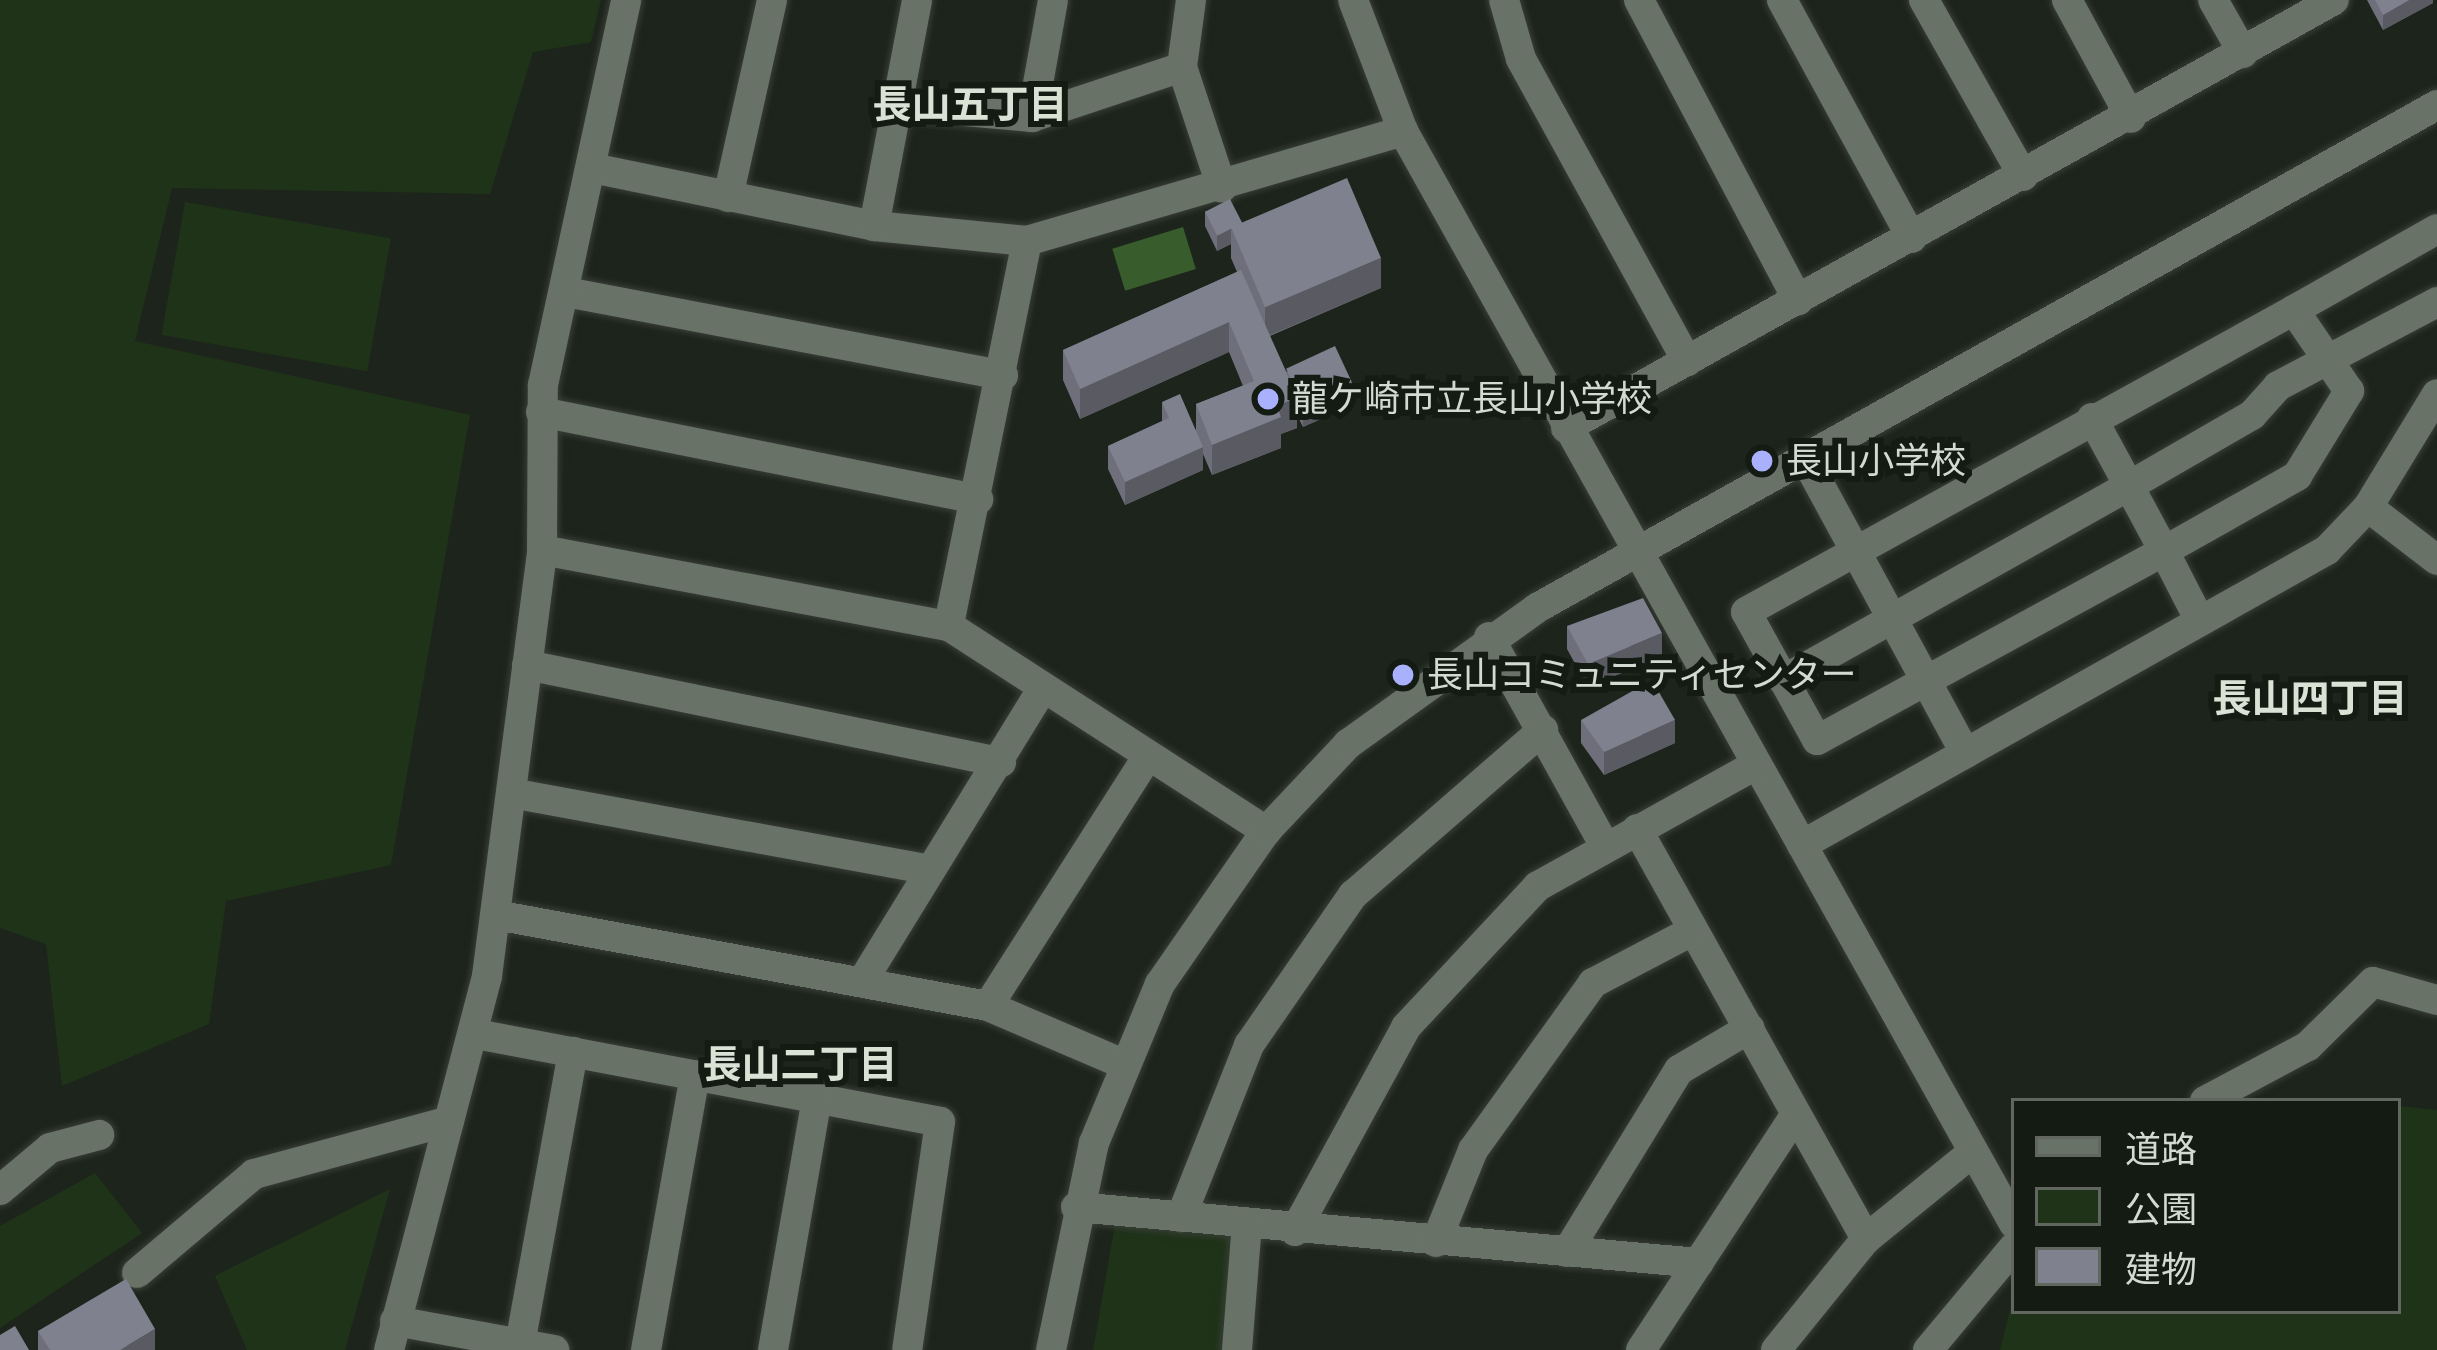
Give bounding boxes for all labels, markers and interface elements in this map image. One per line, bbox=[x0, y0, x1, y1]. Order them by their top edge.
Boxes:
district label: 長山五丁目 bbox=[873, 82, 1067, 128]
place label: 龍ケ崎市立長山小学校 bbox=[1292, 377, 1652, 421]
marker: 龍ケ崎市立長山小学校 bbox=[1255, 386, 1281, 412]
place label: 長山小学校 bbox=[1786, 439, 1966, 483]
marker: 長山小学校 bbox=[1749, 448, 1775, 474]
place label: 長山コミュニティセンター bbox=[1427, 653, 1859, 697]
marker: 長山コミュニティセンター bbox=[1390, 662, 1416, 688]
district label: 長山四丁目 bbox=[2213, 676, 2407, 722]
district label: 長山二丁目 bbox=[703, 1042, 897, 1088]
legend bbox=[2011, 1098, 2401, 1314]
text: 道路 bbox=[2125, 1128, 2197, 1171]
text: 公園 bbox=[2125, 1188, 2197, 1231]
text: 建物 bbox=[2125, 1248, 2197, 1291]

